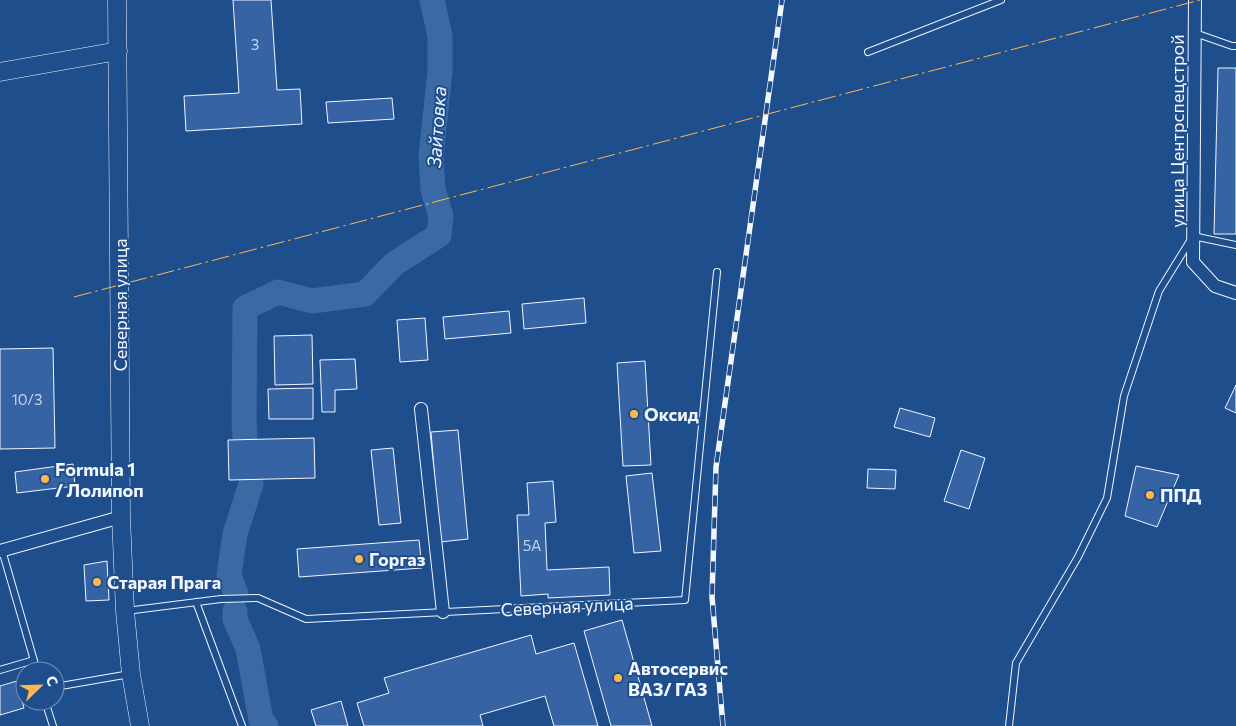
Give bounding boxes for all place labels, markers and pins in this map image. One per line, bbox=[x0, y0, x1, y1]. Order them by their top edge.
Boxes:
place label: Оксид bbox=[644, 403, 699, 425]
marker: Оксид bbox=[628, 408, 640, 420]
place label: Formula 1 / Лолипоп bbox=[55, 458, 144, 501]
marker: Formula 1 / Лолипоп bbox=[39, 473, 51, 485]
place label: ППД bbox=[1160, 484, 1202, 506]
marker: ППД bbox=[1144, 489, 1156, 501]
place label: Горгаз bbox=[369, 548, 426, 570]
marker: Горгаз bbox=[353, 553, 365, 565]
place label: Старая Прага bbox=[107, 571, 221, 593]
marker: Старая Прага bbox=[91, 576, 103, 588]
place label: Автосервис ВАЗ/ ГАЗ bbox=[628, 657, 728, 700]
marker: Автосервис ВАЗ/ ГАЗ bbox=[612, 672, 624, 684]

